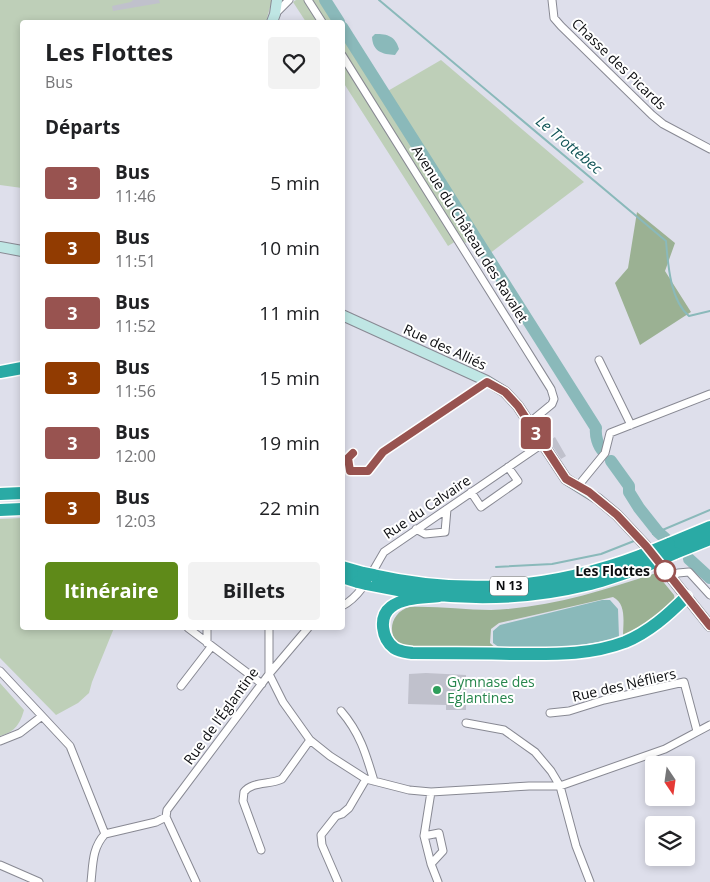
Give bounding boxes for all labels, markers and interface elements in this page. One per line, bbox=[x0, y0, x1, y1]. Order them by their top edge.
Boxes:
street label: Chasse des Picards bbox=[568, 14, 671, 114]
text: Les Flottes bbox=[45, 35, 173, 68]
button: heart bbox=[268, 37, 320, 89]
text: Bus bbox=[45, 71, 73, 93]
water label: Le Trottebec bbox=[532, 111, 607, 178]
text: Départs bbox=[45, 114, 120, 140]
street label: Avenue du Château des Ravalet bbox=[408, 142, 533, 326]
text: Bus bbox=[115, 159, 150, 185]
text: 5 min bbox=[270, 170, 320, 196]
text: 3 bbox=[67, 171, 78, 195]
text: 11:46 bbox=[115, 185, 156, 207]
text: Bus bbox=[115, 224, 150, 250]
text: 10 min bbox=[259, 235, 320, 261]
text: 3 bbox=[67, 236, 78, 260]
text: 11:51 bbox=[115, 250, 156, 272]
text: Bus bbox=[115, 289, 150, 315]
text: 11 min bbox=[259, 300, 320, 326]
text: 3 bbox=[67, 301, 78, 325]
text: 11:52 bbox=[115, 315, 156, 337]
street label: Rue des Alliés bbox=[401, 319, 490, 374]
text: Bus bbox=[115, 354, 150, 380]
text: 15 min bbox=[259, 365, 320, 391]
text: 3 bbox=[67, 366, 78, 390]
text: 11:56 bbox=[115, 380, 156, 402]
line badge: 3 bbox=[520, 417, 552, 449]
text: Bus bbox=[115, 419, 150, 445]
text: 3 bbox=[531, 421, 541, 445]
text: 19 min bbox=[259, 430, 320, 456]
text: 3 bbox=[67, 431, 78, 455]
text: 12:00 bbox=[115, 445, 156, 467]
street label: Rue du Calvaire bbox=[379, 470, 474, 543]
text: Bus bbox=[115, 484, 150, 510]
text: 22 min bbox=[259, 495, 320, 521]
text: 3 bbox=[67, 496, 78, 520]
text: 12:03 bbox=[115, 510, 156, 532]
marker: Les Flottes bbox=[654, 560, 676, 582]
place label: Les Flottes bbox=[575, 561, 650, 580]
button: Itinéraire bbox=[45, 562, 178, 620]
button: Billets bbox=[188, 562, 320, 620]
road number: N 13 bbox=[490, 576, 528, 596]
street label: Rue de l'Églantine bbox=[179, 663, 262, 768]
street label: Rue des Néfliers bbox=[570, 663, 678, 706]
place label: Gymnase des Eglantines bbox=[447, 672, 535, 707]
marker: Gymnase des Eglantines bbox=[431, 684, 443, 696]
north arrow bbox=[645, 756, 695, 806]
map controls bbox=[645, 756, 695, 866]
button: layers bbox=[645, 816, 695, 866]

